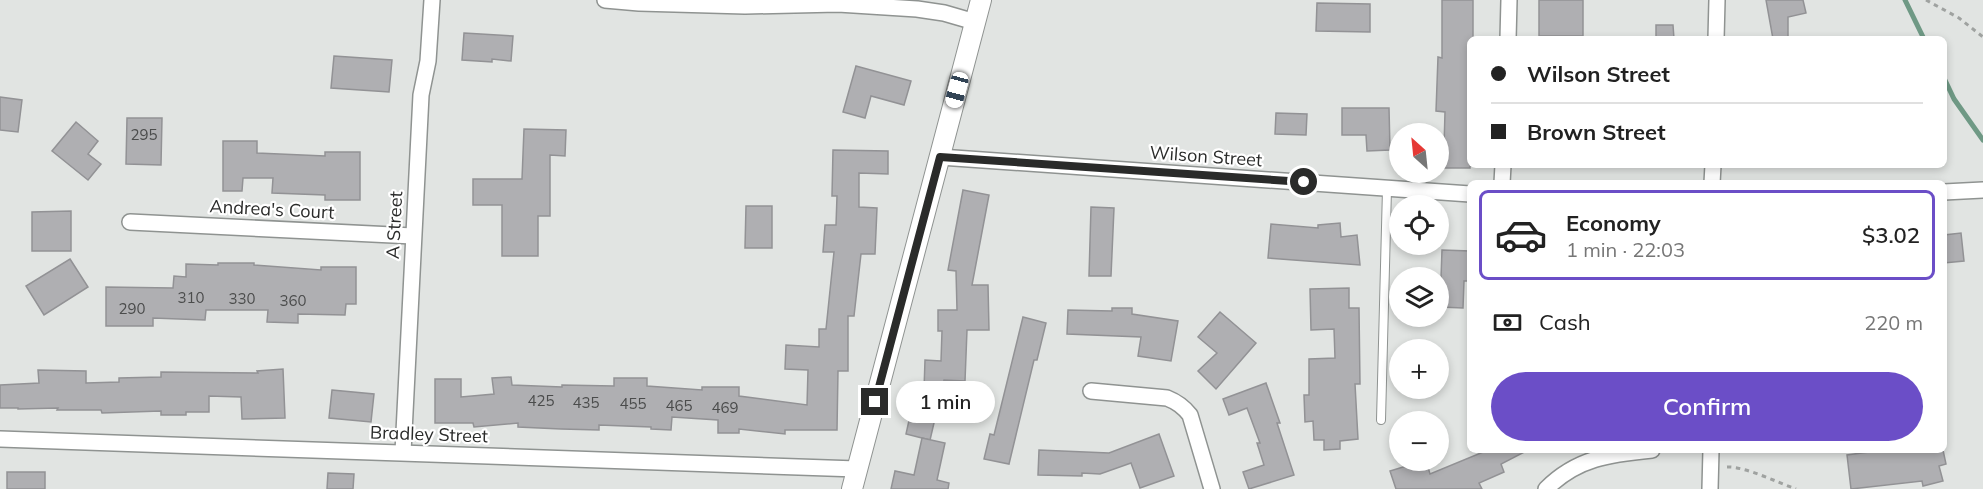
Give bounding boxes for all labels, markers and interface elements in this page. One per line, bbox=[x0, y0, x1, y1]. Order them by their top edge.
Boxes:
text: Wilson Street bbox=[1527, 60, 1670, 88]
car bbox=[944, 70, 970, 110]
text: Brown Street bbox=[1527, 118, 1665, 146]
north arrow bbox=[1389, 123, 1449, 183]
map controls bbox=[1389, 123, 1449, 471]
house number: 295 bbox=[130, 125, 158, 144]
street label: Wilson Street bbox=[1149, 141, 1263, 171]
route start bbox=[1290, 168, 1317, 195]
street label: A Street bbox=[381, 191, 407, 259]
street label: Andrea's Court bbox=[209, 194, 335, 224]
button: locate bbox=[1389, 195, 1449, 255]
icon: car bbox=[1494, 208, 1548, 262]
text: Economy bbox=[1566, 209, 1661, 237]
text: $3.02 bbox=[1862, 221, 1920, 249]
text: 1 min · 22:03 bbox=[1566, 237, 1685, 262]
button: layers bbox=[1389, 267, 1449, 327]
house number: 310 bbox=[177, 288, 205, 307]
house number: 330 bbox=[228, 289, 256, 308]
house number: 360 bbox=[279, 291, 307, 310]
house number: 290 bbox=[118, 299, 146, 318]
icon: cash bbox=[1491, 306, 1524, 339]
text: Cash bbox=[1539, 308, 1591, 336]
text: 220 m bbox=[1864, 310, 1923, 335]
button: + bbox=[1389, 339, 1449, 399]
button: Confirm bbox=[1491, 372, 1923, 441]
callout: 1 min bbox=[896, 381, 995, 423]
route end bbox=[861, 388, 888, 415]
text: 1 min bbox=[920, 389, 971, 414]
house number: 425 bbox=[527, 391, 555, 410]
house number: 435 bbox=[572, 393, 600, 412]
house number: 455 bbox=[619, 394, 647, 413]
house number: 465 bbox=[665, 396, 693, 415]
house number: 469 bbox=[711, 398, 739, 417]
button: − bbox=[1389, 411, 1449, 471]
street label: Bradley Street bbox=[369, 420, 489, 448]

